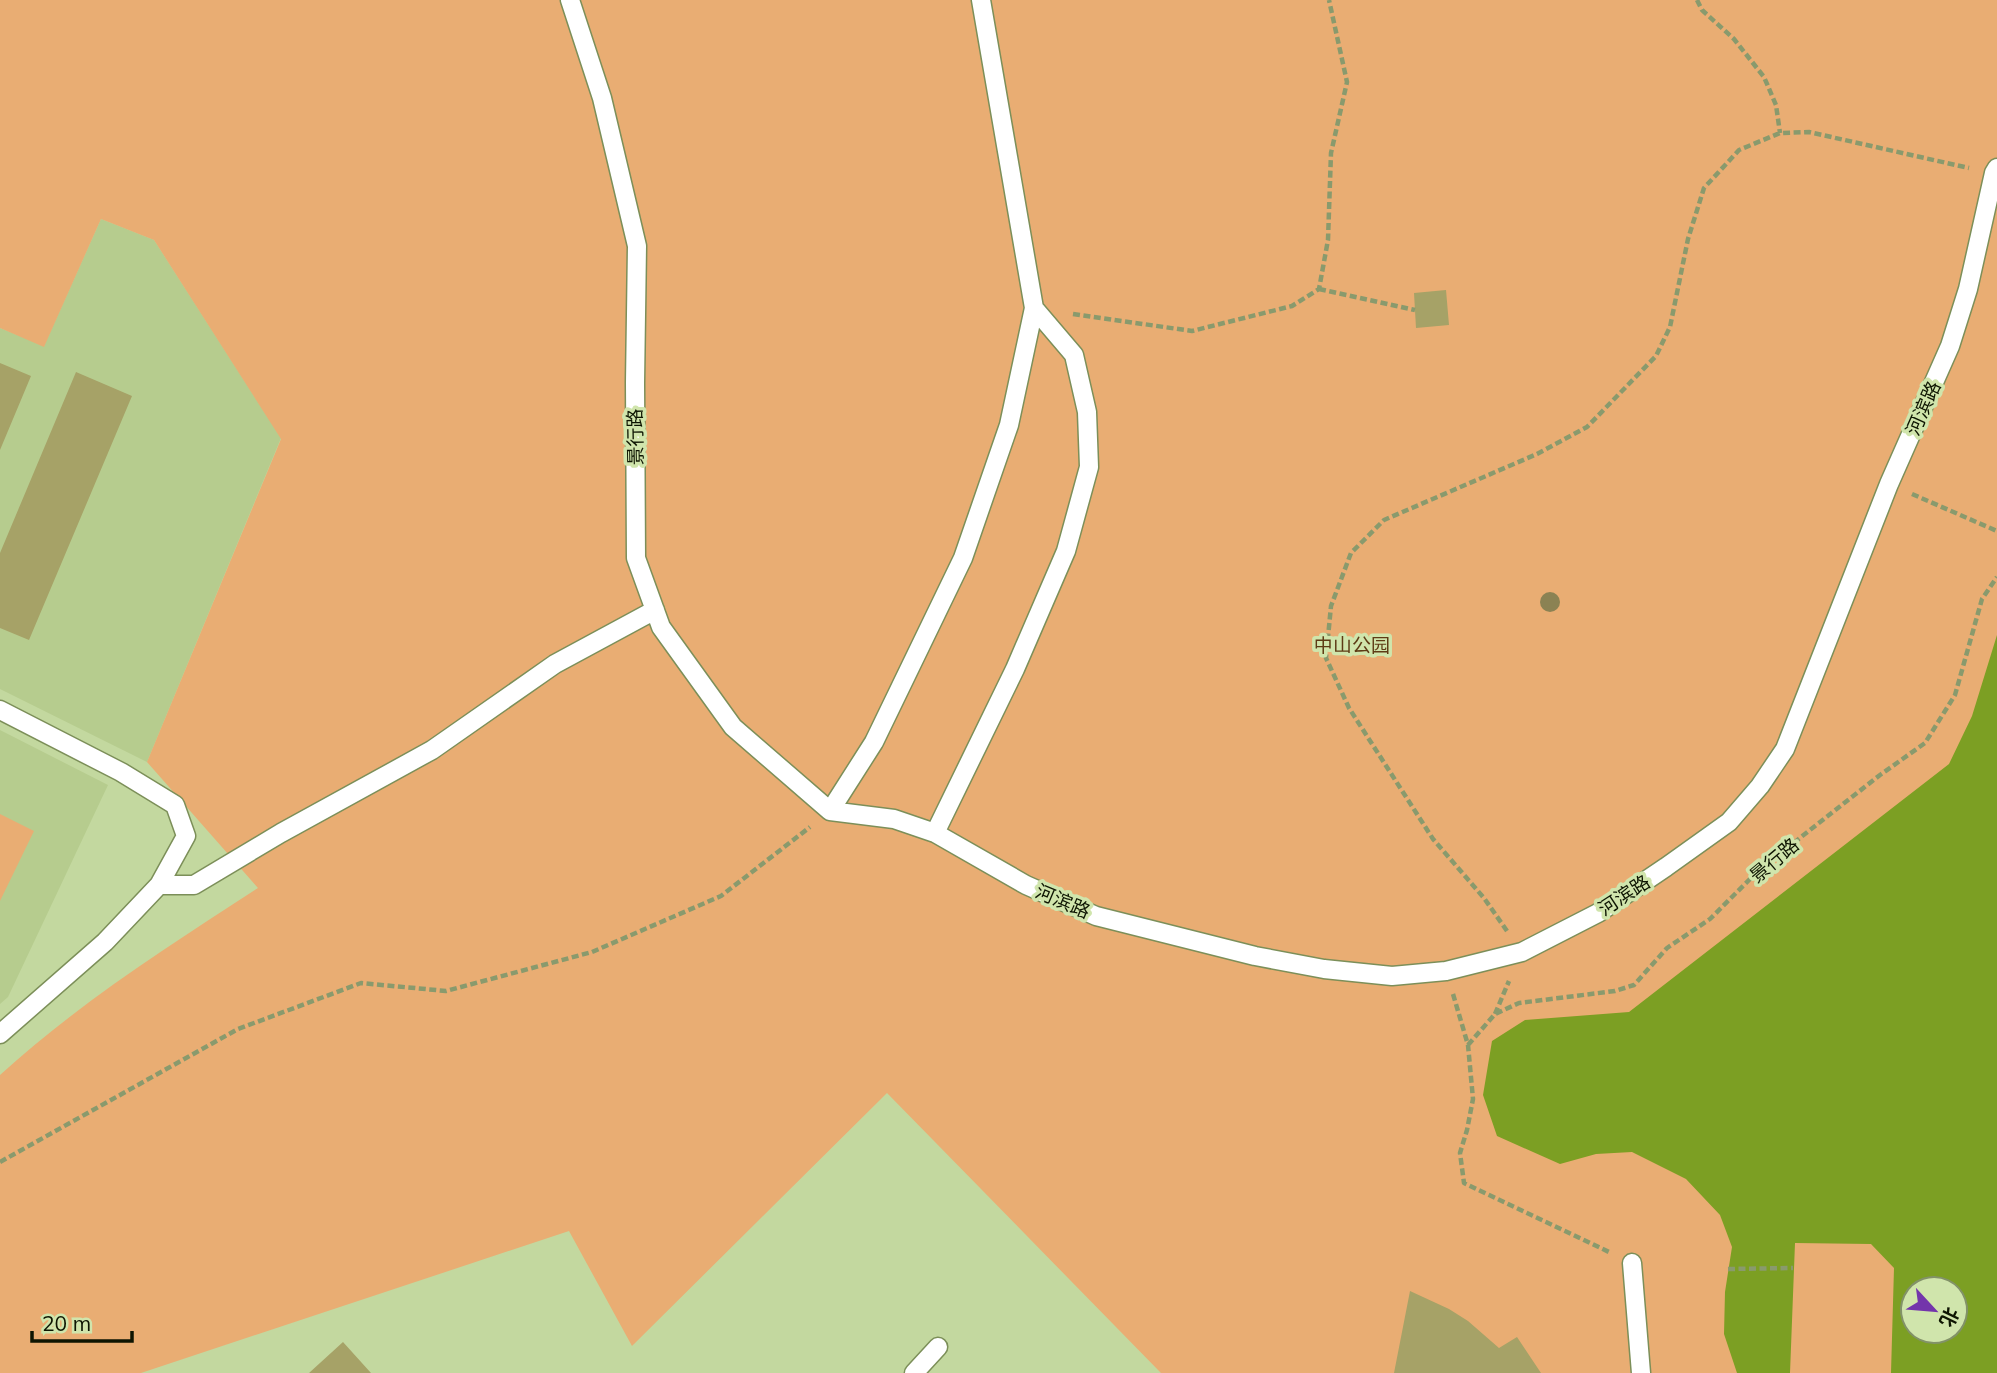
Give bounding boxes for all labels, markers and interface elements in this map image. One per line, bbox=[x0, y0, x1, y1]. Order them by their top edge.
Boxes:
street label: 河滨路 bbox=[1900, 377, 1946, 439]
street label: 景行路 bbox=[623, 408, 647, 466]
park label: 中山公园 bbox=[1314, 633, 1390, 657]
street label: 景行路 bbox=[1744, 832, 1804, 888]
street label: 河滨路 bbox=[1594, 869, 1654, 921]
street label: 河滨路 bbox=[1032, 879, 1094, 923]
north arrow bbox=[1899, 1275, 1969, 1345]
scale bar bbox=[32, 1300, 131, 1344]
text: 北 bbox=[1934, 1304, 1964, 1331]
text: 20 m bbox=[42, 1310, 91, 1336]

